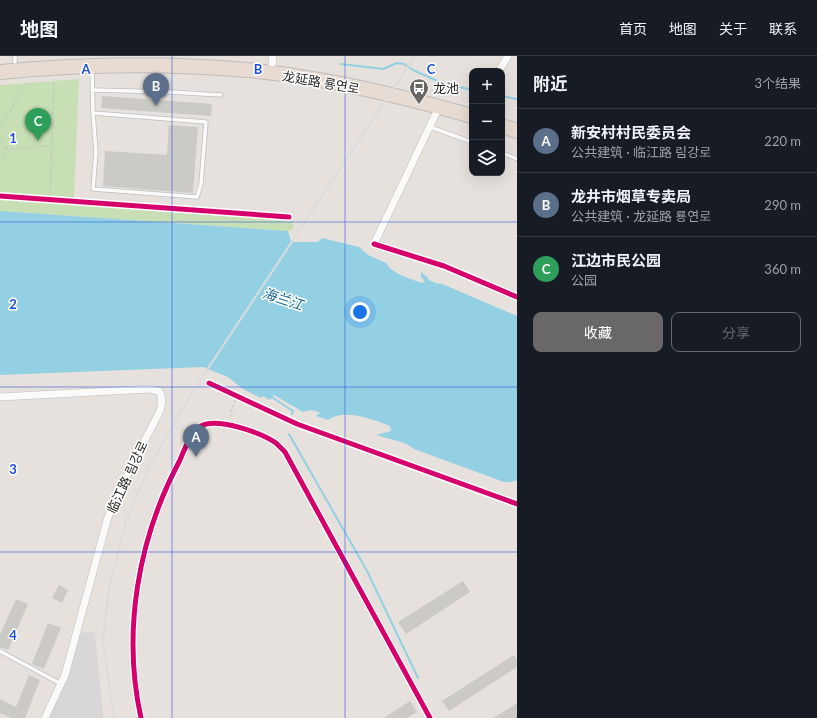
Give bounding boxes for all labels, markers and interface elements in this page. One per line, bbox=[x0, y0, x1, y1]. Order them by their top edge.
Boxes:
text: 地图 bbox=[20, 17, 58, 40]
text: 首页 bbox=[619, 20, 647, 37]
text: 地图 bbox=[669, 20, 697, 37]
text: 关于 bbox=[719, 20, 747, 37]
text: 联系 bbox=[769, 20, 797, 37]
text: A bbox=[80, 61, 91, 77]
text: B bbox=[254, 61, 263, 77]
text: C bbox=[427, 61, 436, 77]
street label: 龙延路 룡연로 bbox=[281, 67, 361, 97]
map controls bbox=[469, 68, 505, 176]
button: + bbox=[469, 68, 505, 104]
pin: B bbox=[143, 73, 169, 106]
text: 附近 bbox=[533, 73, 567, 94]
text: 3个结果 bbox=[754, 75, 801, 91]
bus stop icon: 龙池 bbox=[408, 77, 430, 105]
place label: 龙池 bbox=[433, 80, 459, 96]
button: − bbox=[469, 104, 505, 140]
pin: C bbox=[25, 108, 51, 141]
text: 新安村村民委员会 bbox=[571, 123, 691, 141]
text: 1 bbox=[9, 130, 17, 146]
text: A bbox=[541, 133, 551, 149]
text: 220 m bbox=[764, 133, 801, 149]
button: layers bbox=[469, 140, 505, 176]
text: 公共建筑 · 临江路 림강로 bbox=[571, 144, 711, 160]
text: 龙井市烟草专卖局 bbox=[571, 187, 691, 205]
text: B bbox=[542, 197, 550, 213]
text: 290 m bbox=[764, 197, 801, 213]
text: 公共建筑 · 龙延路 룡연로 bbox=[571, 208, 711, 224]
text: 江边市民公园 bbox=[571, 251, 661, 269]
text: C bbox=[542, 261, 550, 277]
text: 360 m bbox=[764, 261, 801, 277]
text: 公园 bbox=[571, 272, 597, 288]
water label: 海兰江 bbox=[261, 284, 308, 314]
text: 2 bbox=[9, 296, 17, 312]
your location bbox=[350, 302, 370, 322]
button: 收藏 bbox=[533, 312, 663, 352]
button: 分享 bbox=[671, 312, 801, 352]
pin: A bbox=[183, 424, 209, 457]
street label: 临江路 림강로 bbox=[103, 438, 151, 516]
text: 3 bbox=[9, 461, 17, 477]
text: 4 bbox=[9, 627, 17, 643]

